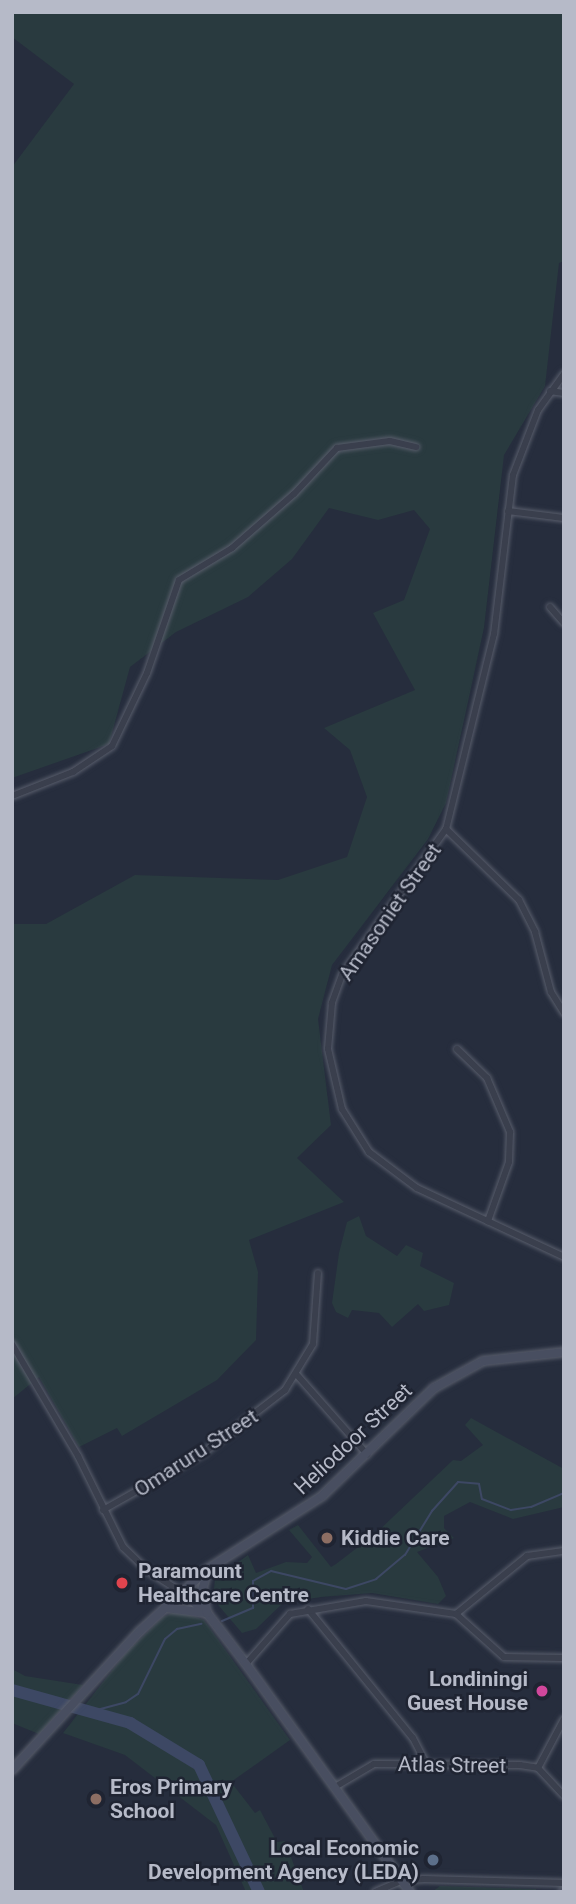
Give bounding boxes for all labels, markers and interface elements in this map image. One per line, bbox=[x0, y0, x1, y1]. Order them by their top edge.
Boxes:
street label: Amasoniet Street bbox=[333, 839, 447, 985]
street label: Heliodoor Street bbox=[289, 1378, 417, 1500]
street label: Omaruru Street bbox=[129, 1404, 263, 1502]
place label: Kiddie Care bbox=[341, 1525, 449, 1551]
marker: Kiddie Care bbox=[319, 1530, 335, 1546]
place label: Paramount Healthcare Centre bbox=[138, 1558, 309, 1608]
marker: Paramount Healthcare Centre bbox=[112, 1573, 132, 1593]
place label: Londiningi Guest House bbox=[407, 1666, 528, 1716]
marker: Londiningi Guest House bbox=[534, 1683, 550, 1699]
street label: Atlas Street bbox=[398, 1751, 506, 1779]
place label: Eros Primary School bbox=[110, 1774, 232, 1824]
marker: Eros Primary School bbox=[88, 1791, 104, 1807]
place label: Local Economic Development Agency (LEDA) bbox=[148, 1835, 419, 1885]
marker: Local Economic Development Agency (LEDA) bbox=[425, 1852, 441, 1868]

